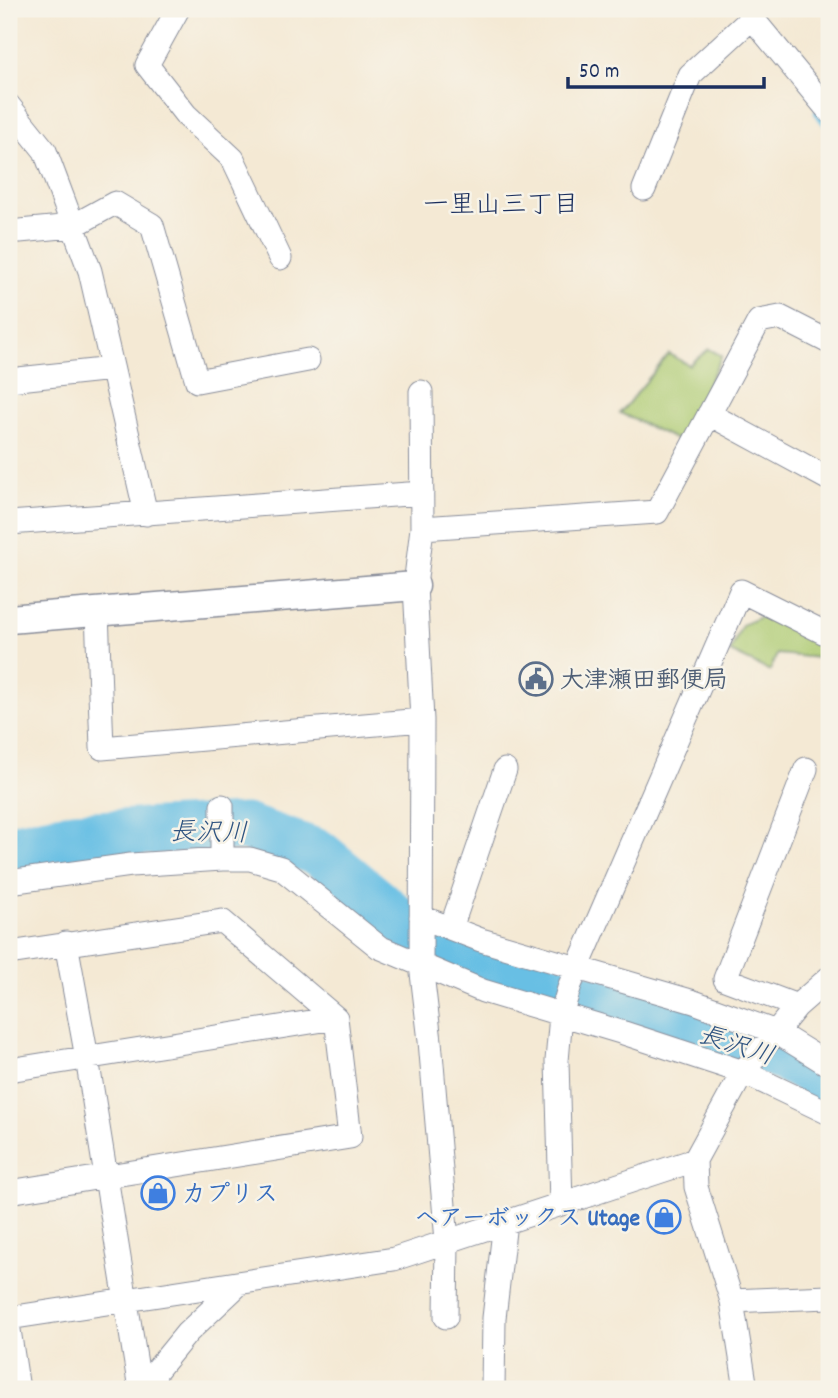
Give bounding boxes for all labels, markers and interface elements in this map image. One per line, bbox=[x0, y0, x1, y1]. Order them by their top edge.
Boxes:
scale bar bbox=[568, 46, 764, 90]
text: 50 m bbox=[579, 58, 619, 88]
district label: 一里山三丁目 bbox=[423, 188, 579, 225]
public building icon: 大津瀬田郵便局 bbox=[517, 660, 555, 698]
place label: 大津瀬田郵便局 bbox=[560, 665, 728, 699]
water label: 長沢川 bbox=[170, 815, 248, 854]
water label: 長沢川 bbox=[693, 1018, 779, 1077]
shop icon: カプリス bbox=[139, 1174, 177, 1212]
place label: カプリス bbox=[182, 1179, 278, 1213]
shop icon: ヘアーボックス Utage bbox=[645, 1198, 683, 1236]
place label: ヘアーボックス Utage bbox=[415, 1203, 640, 1237]

